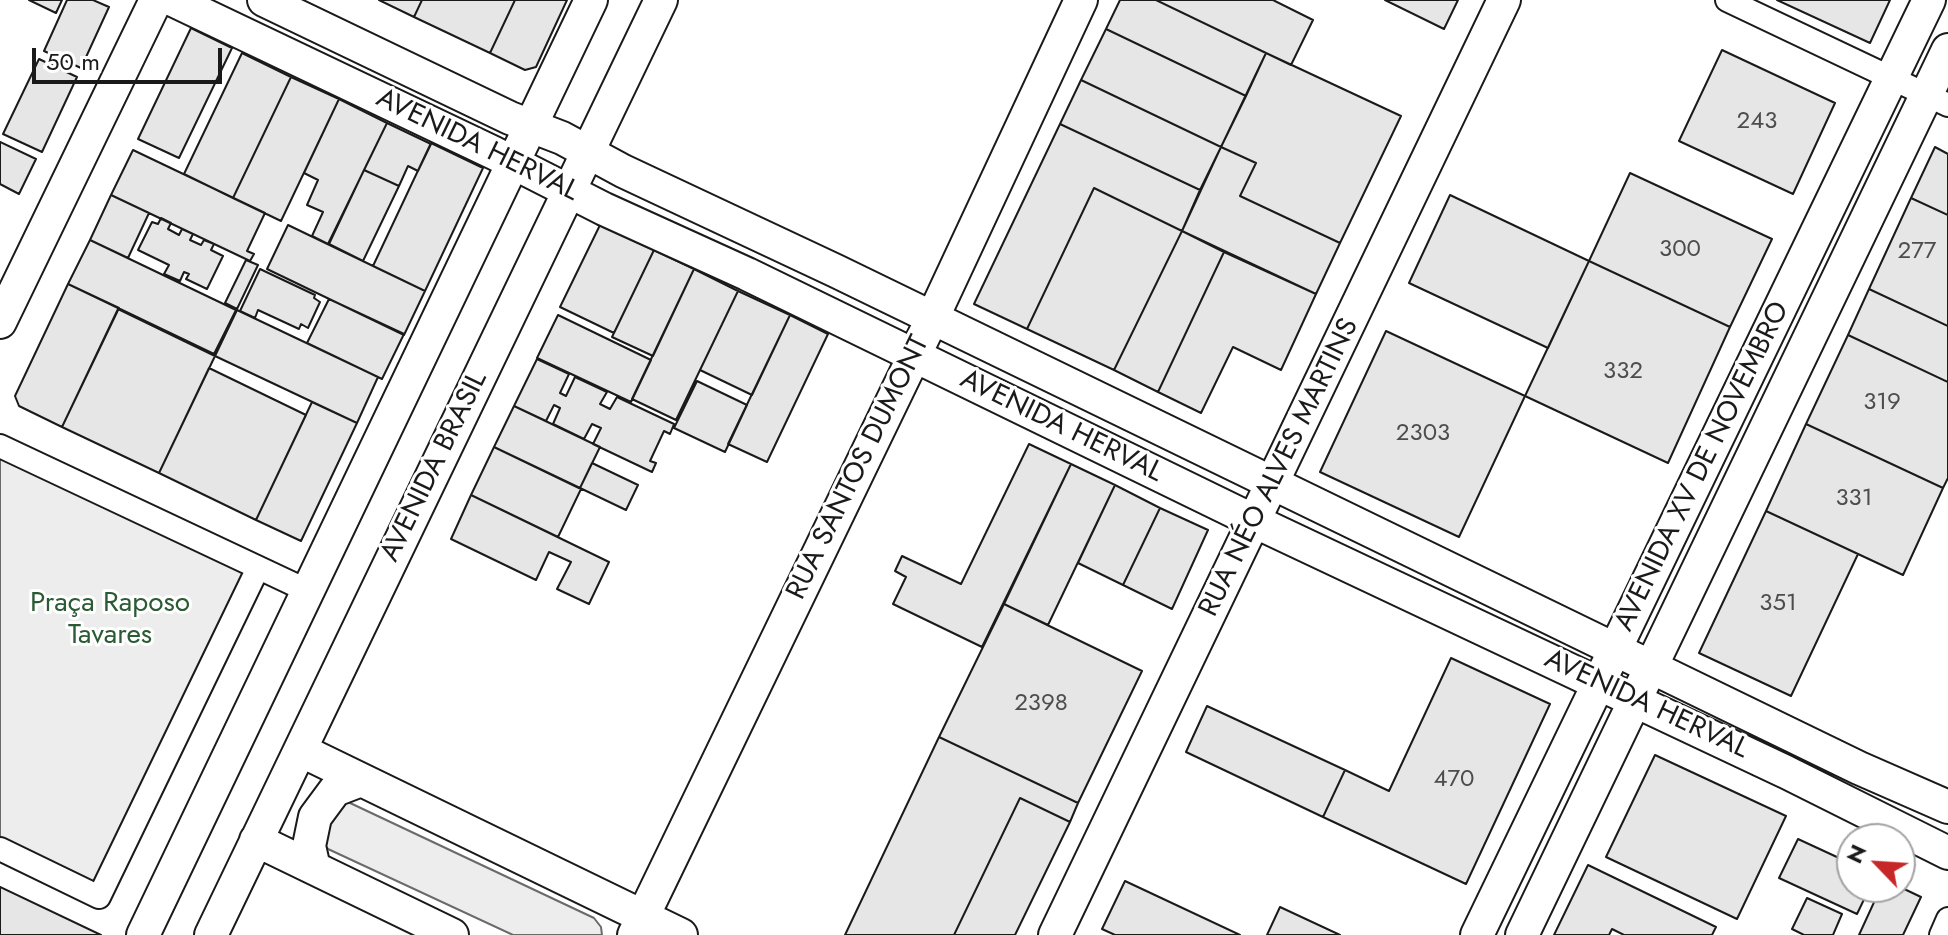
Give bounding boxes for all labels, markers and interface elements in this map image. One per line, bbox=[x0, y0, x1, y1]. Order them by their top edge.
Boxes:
scale bar bbox=[36, 32, 226, 82]
text: 50 m bbox=[46, 44, 100, 79]
street label: AVENIDA HERVAL bbox=[370, 82, 584, 210]
house number: 243 bbox=[1737, 108, 1777, 136]
house number: 300 bbox=[1659, 236, 1701, 264]
house number: 277 bbox=[1898, 238, 1936, 266]
street label: AVENIDA XV DE NOVEMBRO bbox=[1608, 297, 1798, 637]
street label: RUA NÉO ALVES MARTINS bbox=[1193, 314, 1367, 622]
street label: RUA SANTOS DUMONT bbox=[781, 331, 937, 605]
house number: 332 bbox=[1603, 358, 1643, 386]
street label: AVENIDA HERVAL bbox=[954, 363, 1168, 491]
street label: AVENIDA BRASIL bbox=[374, 366, 496, 568]
house number: 319 bbox=[1863, 389, 1901, 417]
house number: 2303 bbox=[1396, 420, 1450, 448]
house number: 331 bbox=[1835, 485, 1873, 513]
park label: Praça Raposo Tavares bbox=[30, 587, 190, 653]
house number: 351 bbox=[1759, 590, 1797, 618]
street label: AVENIDA HERVAL bbox=[1539, 643, 1753, 767]
house number: 2398 bbox=[1014, 690, 1068, 718]
house number: 470 bbox=[1434, 766, 1474, 794]
north arrow bbox=[1836, 823, 1916, 903]
text: N bbox=[1838, 839, 1874, 868]

